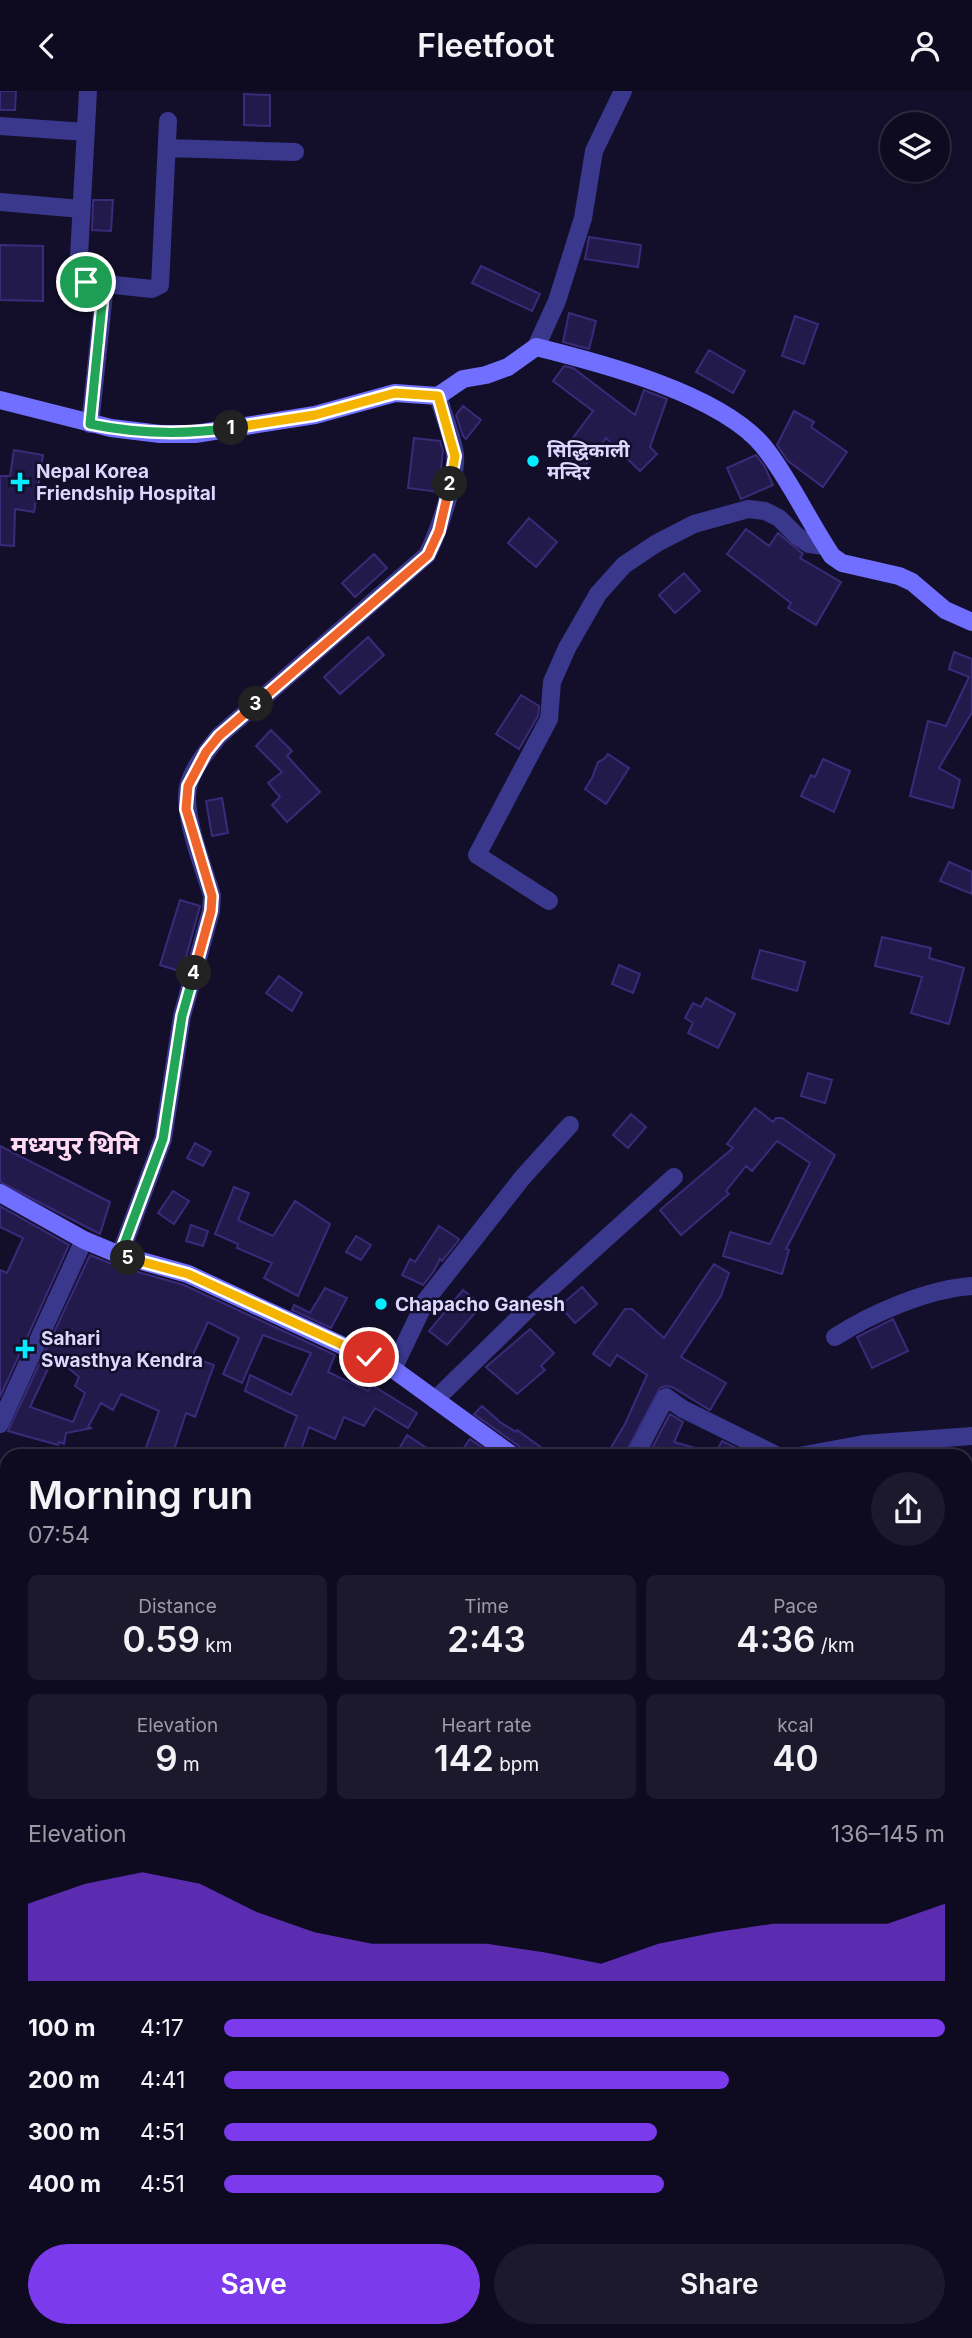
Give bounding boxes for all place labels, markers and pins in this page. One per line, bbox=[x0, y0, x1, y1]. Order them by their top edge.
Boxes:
pin bbox=[56, 252, 116, 312]
pin: 1 bbox=[214, 411, 248, 445]
place label: सिद्धिकाली मन्दिर bbox=[547, 439, 630, 484]
marker: सिद्धिकाली मन्दिर bbox=[525, 453, 541, 469]
place label: Nepal Korea Friendship Hospital bbox=[36, 460, 216, 505]
pin: 2 bbox=[433, 467, 468, 501]
marker: Nepal Korea Friendship Hospital bbox=[10, 472, 30, 492]
pin: 3 bbox=[238, 687, 274, 721]
pin: 4 bbox=[176, 955, 212, 991]
pin: 5 bbox=[110, 1241, 146, 1275]
place label: Chapacho Ganesh bbox=[395, 1293, 565, 1316]
marker: Chapacho Ganesh bbox=[373, 1296, 389, 1312]
place label: Sahari Swasthya Kendra bbox=[41, 1327, 203, 1372]
pin bbox=[339, 1327, 399, 1387]
marker: Sahari Swasthya Kendra bbox=[15, 1339, 35, 1359]

